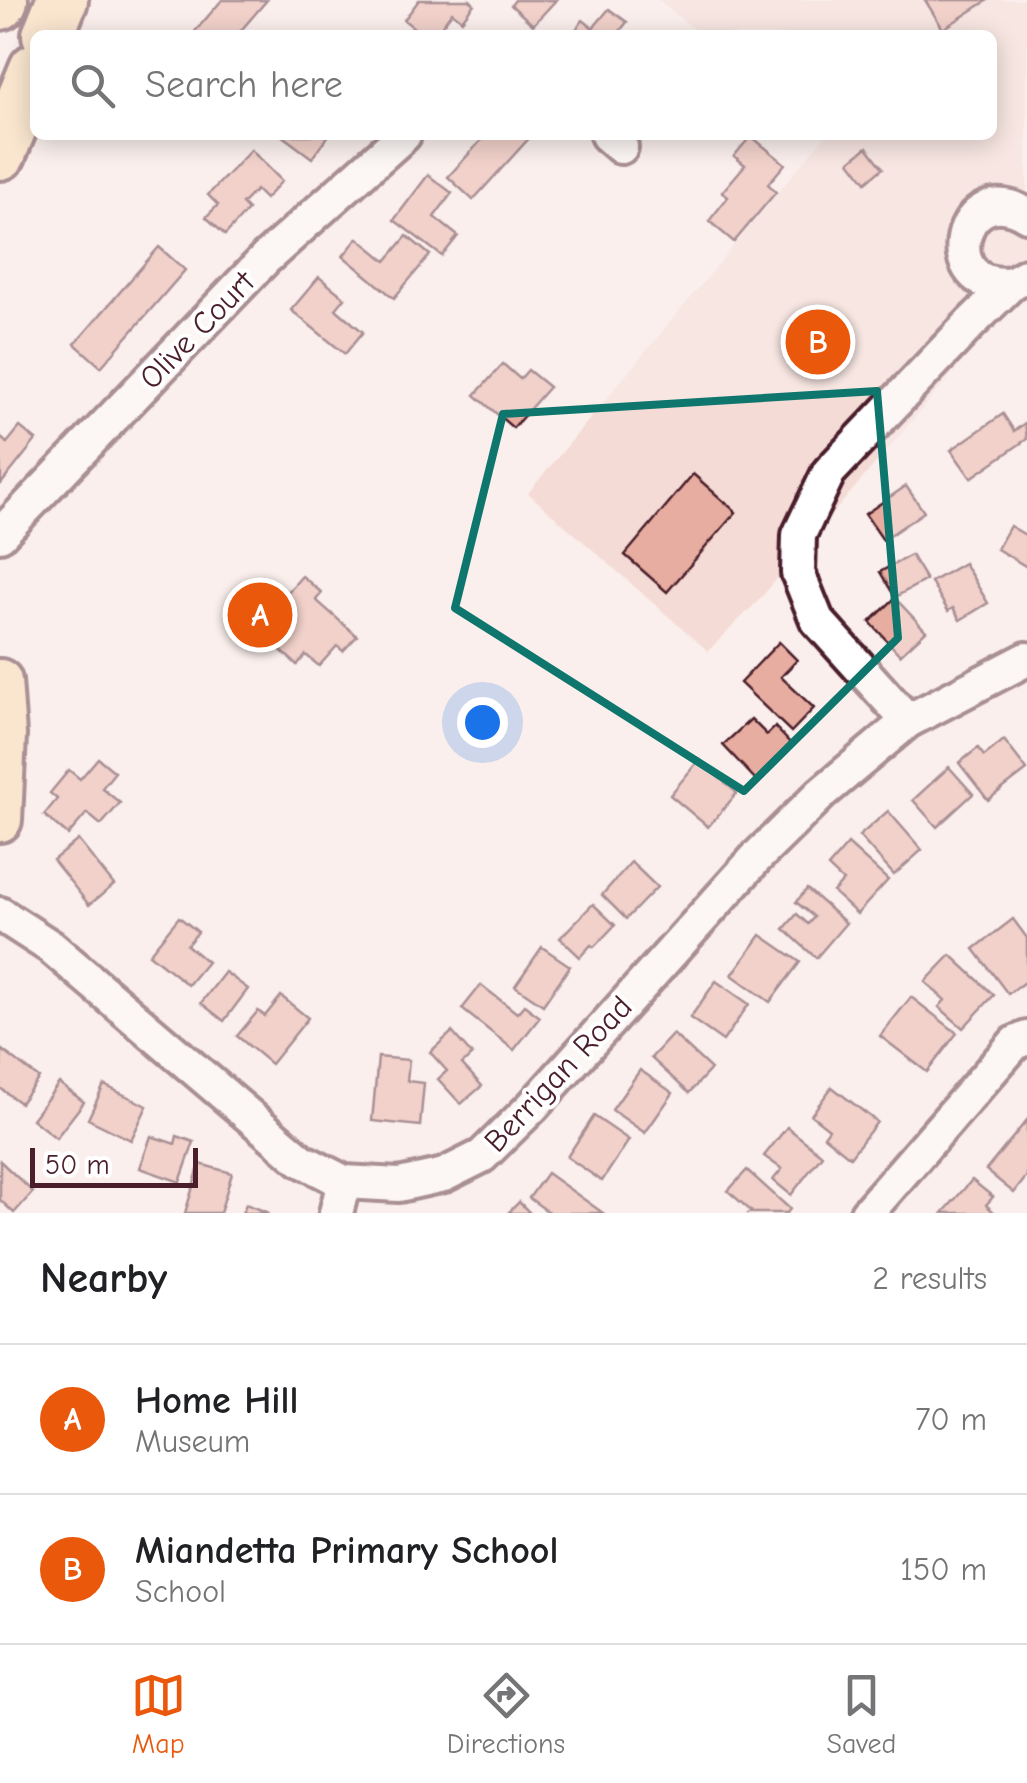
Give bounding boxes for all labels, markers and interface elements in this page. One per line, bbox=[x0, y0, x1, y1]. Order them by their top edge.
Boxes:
search box bbox=[30, 30, 997, 140]
icon: search bbox=[65, 58, 120, 113]
text: Search here bbox=[145, 63, 343, 107]
street label: Olive Court bbox=[132, 263, 263, 396]
pin: B bbox=[786, 304, 850, 380]
pin: A bbox=[228, 578, 292, 652]
your location bbox=[457, 697, 508, 748]
street label: Berrigan Road bbox=[476, 988, 640, 1160]
scale bar bbox=[30, 1143, 198, 1188]
text: 50 m bbox=[45, 1149, 110, 1181]
text: Nearby bbox=[40, 1254, 167, 1303]
text: 2 results bbox=[872, 1260, 987, 1297]
text: Home Hill bbox=[135, 1379, 299, 1423]
text: A bbox=[64, 1401, 81, 1438]
text: 70 m bbox=[915, 1401, 987, 1438]
text: Museum bbox=[135, 1423, 250, 1460]
text: Miandetta Primary School bbox=[135, 1529, 558, 1573]
text: B bbox=[63, 1551, 82, 1588]
text: 150 m bbox=[900, 1551, 987, 1588]
text: School bbox=[135, 1573, 226, 1610]
tab: Map bbox=[131, 1668, 186, 1760]
tab: Directions bbox=[447, 1668, 565, 1760]
tab: Saved bbox=[826, 1668, 896, 1760]

